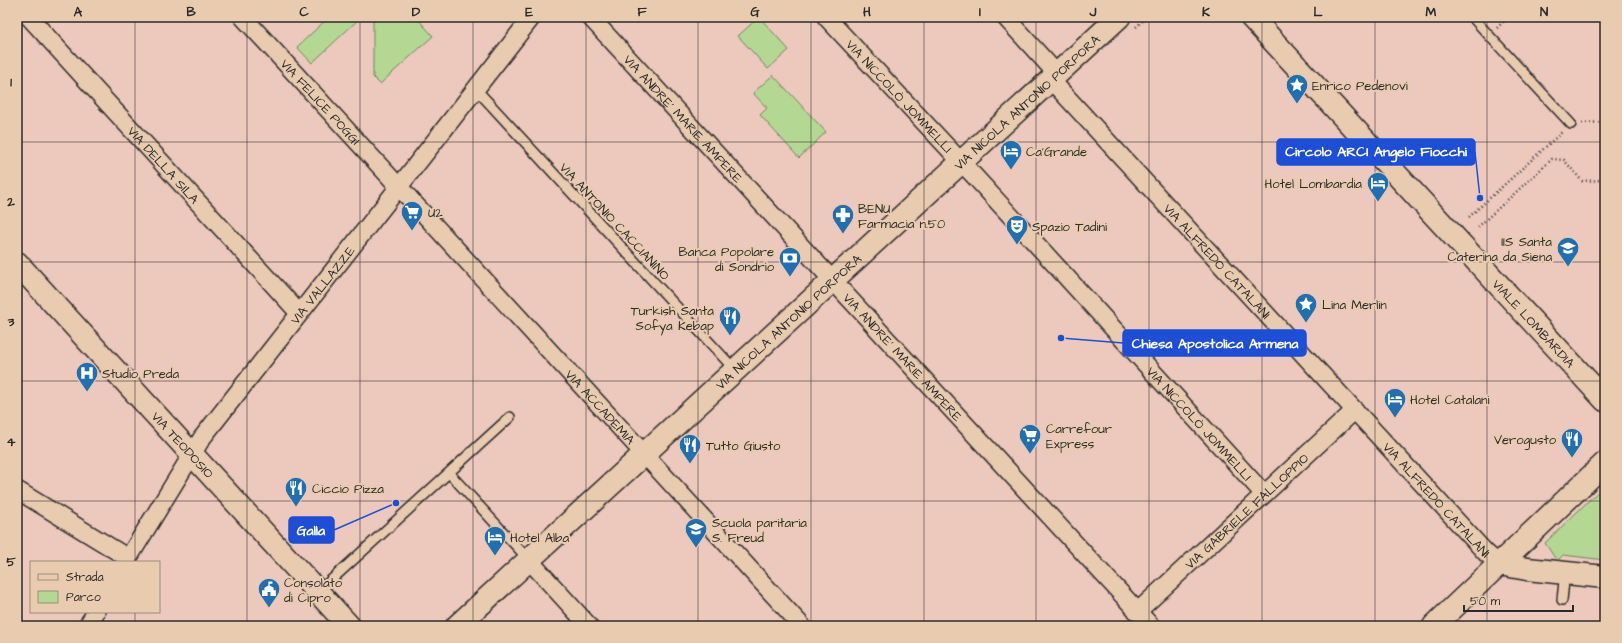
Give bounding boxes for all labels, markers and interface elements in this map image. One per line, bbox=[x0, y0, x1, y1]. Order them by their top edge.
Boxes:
text: A bbox=[74, 3, 83, 21]
text: B bbox=[186, 3, 196, 21]
text: C bbox=[299, 3, 309, 21]
text: D bbox=[412, 3, 421, 21]
text: E bbox=[525, 3, 533, 21]
text: F bbox=[637, 3, 647, 21]
text: G bbox=[750, 3, 760, 21]
text: H bbox=[863, 3, 871, 21]
text: I bbox=[979, 3, 981, 21]
text: J bbox=[1089, 3, 1097, 21]
text: K bbox=[1202, 3, 1210, 21]
text: L bbox=[1313, 3, 1323, 21]
text: M bbox=[1426, 3, 1437, 21]
text: N bbox=[1540, 3, 1548, 21]
street label: VIA NICOLA ANTONIO PORPORA bbox=[950, 30, 1105, 175]
street label: VIA NICCOLÒ JOMMELLI bbox=[842, 36, 956, 157]
street label: VIA ANDRE' MARIE AMPERE bbox=[619, 51, 747, 187]
street label: VIA FELICE POGGI bbox=[276, 56, 364, 149]
place icon: Enrico Pedenovi bbox=[1284, 72, 1310, 105]
text: 1 bbox=[10, 73, 12, 91]
place label: Enrico Pedenovi bbox=[1312, 77, 1408, 95]
street label: VIA DELLA SILA bbox=[123, 123, 204, 209]
hotel icon: Ca'Grande bbox=[998, 138, 1024, 171]
callout: Circolo ARCI Angelo Fiocchi bbox=[1277, 139, 1475, 165]
text: Circolo ARCI Angelo Fiocchi bbox=[1285, 142, 1468, 163]
place label: Ca'Grande bbox=[1026, 143, 1087, 161]
street label: VIA ANTONIO CACCIANINO bbox=[555, 159, 674, 284]
hotel icon: Hotel Lombardia bbox=[1365, 170, 1391, 203]
place label: Hotel Lombardia bbox=[1265, 175, 1362, 193]
text: 2 bbox=[6, 193, 15, 211]
supermarket icon: U2 bbox=[399, 199, 425, 232]
place label: BENU Farmacia n.50 bbox=[858, 200, 945, 233]
street label: VIA ALFREDO CATALANI bbox=[1159, 200, 1274, 323]
pharmacy icon: BENU Farmacia n.50 bbox=[830, 202, 856, 235]
place label: U2 bbox=[428, 204, 443, 222]
theatre icon: Spazio Tadini bbox=[1004, 213, 1030, 246]
place label: Spazio Tadini bbox=[1032, 218, 1107, 236]
place label: IIS Santa Caterina da Siena bbox=[1447, 233, 1552, 266]
school or university icon: IIS Santa Caterina da Siena bbox=[1555, 235, 1581, 268]
street label: VIA VALLAZZE bbox=[287, 242, 359, 328]
place label: Banca Popolare di Sondrio bbox=[679, 243, 775, 276]
bank icon: Banca Popolare di Sondrio bbox=[777, 245, 803, 278]
street label: VIA NICOLA ANTONIO PORPORA bbox=[712, 250, 866, 394]
street label: VIALE LOMBARDIA bbox=[1488, 276, 1579, 373]
street label: VIA ANDRE' MARIE AMPERE bbox=[839, 290, 966, 426]
place icon: Lina Merlin bbox=[1293, 291, 1319, 324]
place label: Lina Merlin bbox=[1322, 296, 1387, 314]
place label: Turkish Santa Sofya Kebap bbox=[631, 302, 714, 336]
restaurant icon: Turkish Santa Sofya Kebap bbox=[717, 304, 743, 337]
text: 3 bbox=[7, 313, 15, 331]
callout: Chiesa Apostolica Armena bbox=[1123, 330, 1306, 356]
text: Chiesa Apostolica Armena bbox=[1132, 334, 1299, 354]
hospital icon: Studio Preda bbox=[74, 360, 100, 393]
street label: VIA NICCOLÒ JOMMELLI bbox=[1142, 363, 1256, 485]
place label: Studio Preda bbox=[102, 365, 180, 383]
street label: VIA ACCADEMIA bbox=[561, 366, 640, 449]
hotel icon: Hotel Catalani bbox=[1382, 386, 1408, 419]
place label: Hotel Catalani bbox=[1410, 391, 1490, 409]
street label: VIA TEODOSIO bbox=[147, 408, 218, 483]
place label: Carrefour Express bbox=[1046, 420, 1112, 453]
supermarket icon: Carrefour Express bbox=[1017, 422, 1043, 455]
restaurant icon: Verogusto bbox=[1559, 426, 1585, 459]
place label: Verogusto bbox=[1494, 431, 1557, 450]
restaurant icon: Tutto Giusto bbox=[677, 432, 703, 465]
text: 4 bbox=[7, 433, 16, 451]
place label: Tutto Giusto bbox=[706, 437, 781, 455]
street label: VIA ALFREDO CATALANI bbox=[1378, 439, 1493, 562]
street label: VIA GABRIELE FALLOPPIO bbox=[1181, 449, 1313, 573]
restaurant icon: Ciccio Pizza bbox=[283, 475, 309, 508]
place label: Ciccio Pizza bbox=[312, 480, 384, 498]
place label: Scuola paritaria S. Freud bbox=[712, 514, 807, 547]
school or university icon: Scuola paritaria S. Freud bbox=[683, 516, 709, 549]
callout: Galla bbox=[289, 517, 334, 543]
text: Galla bbox=[297, 521, 326, 541]
hotel icon: Hotel Alba bbox=[482, 524, 508, 557]
place label: Hotel Alba bbox=[510, 529, 569, 547]
text: 5 bbox=[6, 553, 16, 571]
legend bbox=[30, 561, 160, 613]
text: Strada bbox=[66, 569, 104, 586]
place label: Consolato di Cipro bbox=[284, 574, 343, 607]
public building icon: Consolato di Cipro bbox=[256, 576, 282, 609]
scale bar bbox=[1464, 587, 1573, 613]
text: Parco bbox=[66, 589, 101, 606]
text: 50 m bbox=[1470, 593, 1501, 610]

